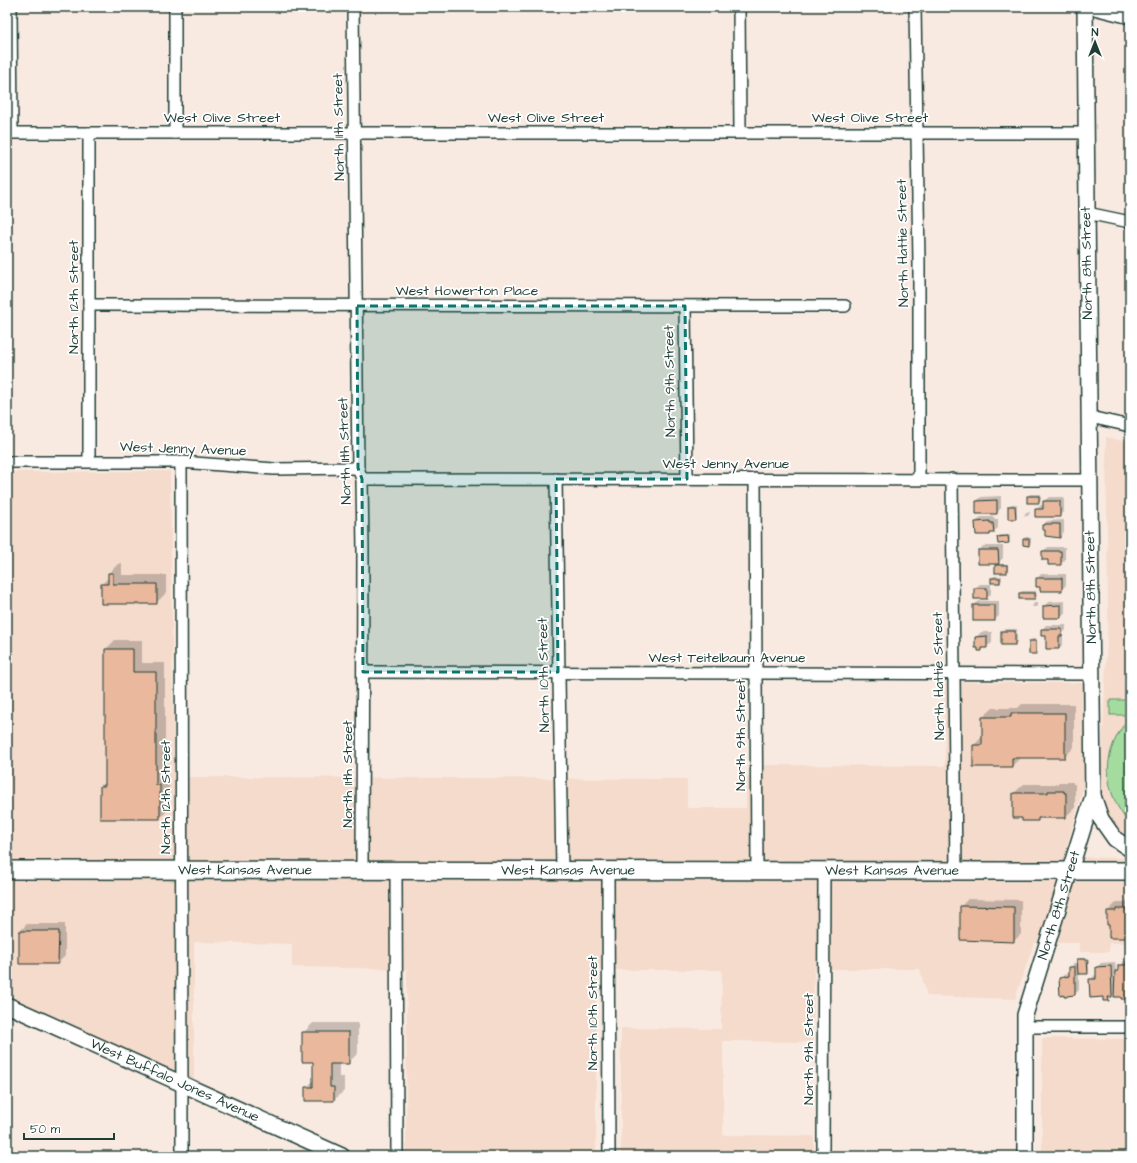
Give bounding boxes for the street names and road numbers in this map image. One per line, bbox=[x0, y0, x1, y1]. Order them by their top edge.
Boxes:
street label: North 11th Street bbox=[328, 73, 350, 181]
street label: West Olive Street bbox=[164, 108, 281, 128]
street label: West Olive Street bbox=[488, 108, 605, 128]
street label: West Olive Street bbox=[812, 108, 929, 128]
street label: North Hattie Street bbox=[892, 179, 914, 307]
street label: North 8th Street bbox=[1076, 206, 1098, 320]
street label: North 12th Street bbox=[64, 240, 84, 354]
street label: West Howerton Place bbox=[396, 281, 539, 301]
street label: North 9th Street bbox=[659, 325, 681, 437]
street label: North 11th Street bbox=[333, 397, 357, 505]
street label: West Jenny Avenue bbox=[119, 437, 247, 461]
street label: West Jenny Avenue bbox=[663, 454, 790, 474]
street label: North 8th Street bbox=[1080, 530, 1102, 644]
street label: North Hattie Street bbox=[928, 612, 950, 740]
street label: North 10th Street bbox=[533, 617, 555, 732]
street label: West Teitelbaum Avenue bbox=[649, 648, 806, 668]
street label: North 9th Street bbox=[731, 679, 751, 791]
street label: North 11th Street bbox=[338, 720, 358, 828]
street label: North 12th Street bbox=[156, 740, 176, 854]
street label: North 8th Street bbox=[1033, 848, 1086, 962]
street label: West Kansas Avenue bbox=[178, 860, 312, 880]
street label: West Kansas Avenue bbox=[501, 860, 635, 881]
street label: West Kansas Avenue bbox=[825, 861, 959, 881]
street label: North 10th Street bbox=[583, 955, 603, 1070]
street label: North 9th Street bbox=[799, 993, 819, 1105]
street label: West Buffalo Jones Avenue bbox=[87, 1034, 263, 1128]

